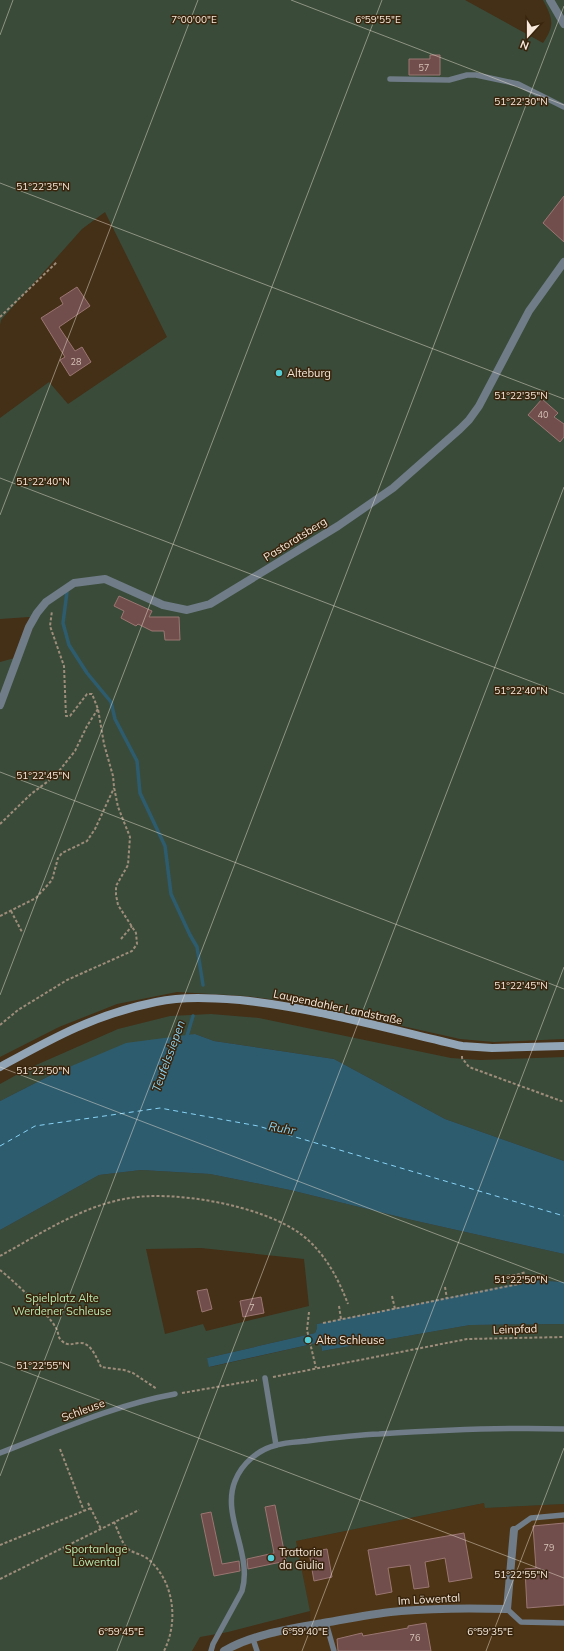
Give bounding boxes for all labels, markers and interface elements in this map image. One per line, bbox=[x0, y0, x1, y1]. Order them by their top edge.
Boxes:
text: 7°00'00"E bbox=[171, 13, 217, 26]
text: 6°59'55"E bbox=[355, 13, 401, 26]
north arrow bbox=[508, 16, 548, 56]
text: N bbox=[518, 37, 531, 53]
house number: 57 bbox=[419, 62, 429, 73]
text: 51°22'30"N bbox=[494, 95, 548, 108]
text: 51°22'35"N bbox=[16, 180, 70, 193]
house number: 28 bbox=[71, 356, 81, 367]
place label: Alteburg bbox=[287, 366, 331, 380]
marker: Alteburg bbox=[274, 368, 284, 378]
text: 51°22'35"N bbox=[494, 389, 548, 402]
house number: 40 bbox=[538, 409, 548, 420]
text: 51°22'40"N bbox=[16, 475, 70, 488]
street label: Pastoratsberg bbox=[261, 514, 329, 564]
text: 51°22'40"N bbox=[494, 684, 548, 697]
text: 51°22'45"N bbox=[16, 769, 70, 782]
text: 51°22'45"N bbox=[494, 979, 548, 992]
street label: Laupendahler Landstraße bbox=[272, 986, 404, 1028]
water label: Teufelssiepen bbox=[148, 1018, 188, 1094]
text: 51°22'50"N bbox=[16, 1064, 70, 1077]
water label: Ruhr bbox=[268, 1118, 297, 1138]
text: 51°22'50"N bbox=[494, 1273, 548, 1286]
park label: Spielplatz Alte Werdener Schleuse bbox=[13, 1291, 111, 1318]
house number: 7 bbox=[249, 1302, 255, 1313]
street label: Leinpfad bbox=[493, 1321, 537, 1337]
place label: Alte Schleuse bbox=[316, 1333, 385, 1347]
marker: Alte Schleuse bbox=[303, 1335, 313, 1345]
text: 51°22'55"N bbox=[16, 1359, 70, 1372]
street label: Schleuse bbox=[59, 1396, 107, 1424]
park label: Sportanlage Löwental bbox=[65, 1542, 127, 1569]
house number: 79 bbox=[544, 1542, 554, 1553]
place label: Trattoria da Giulia bbox=[279, 1545, 324, 1572]
marker: Trattoria da Giulia bbox=[266, 1553, 276, 1563]
text: 51°22'55"N bbox=[494, 1568, 548, 1581]
street label: Im Löwental bbox=[397, 1590, 461, 1608]
text: 6°59'45"E bbox=[98, 1625, 144, 1638]
text: 6°59'40"E bbox=[282, 1625, 328, 1638]
text: 6°59'35"E bbox=[467, 1625, 513, 1638]
house number: 76 bbox=[410, 1632, 420, 1643]

